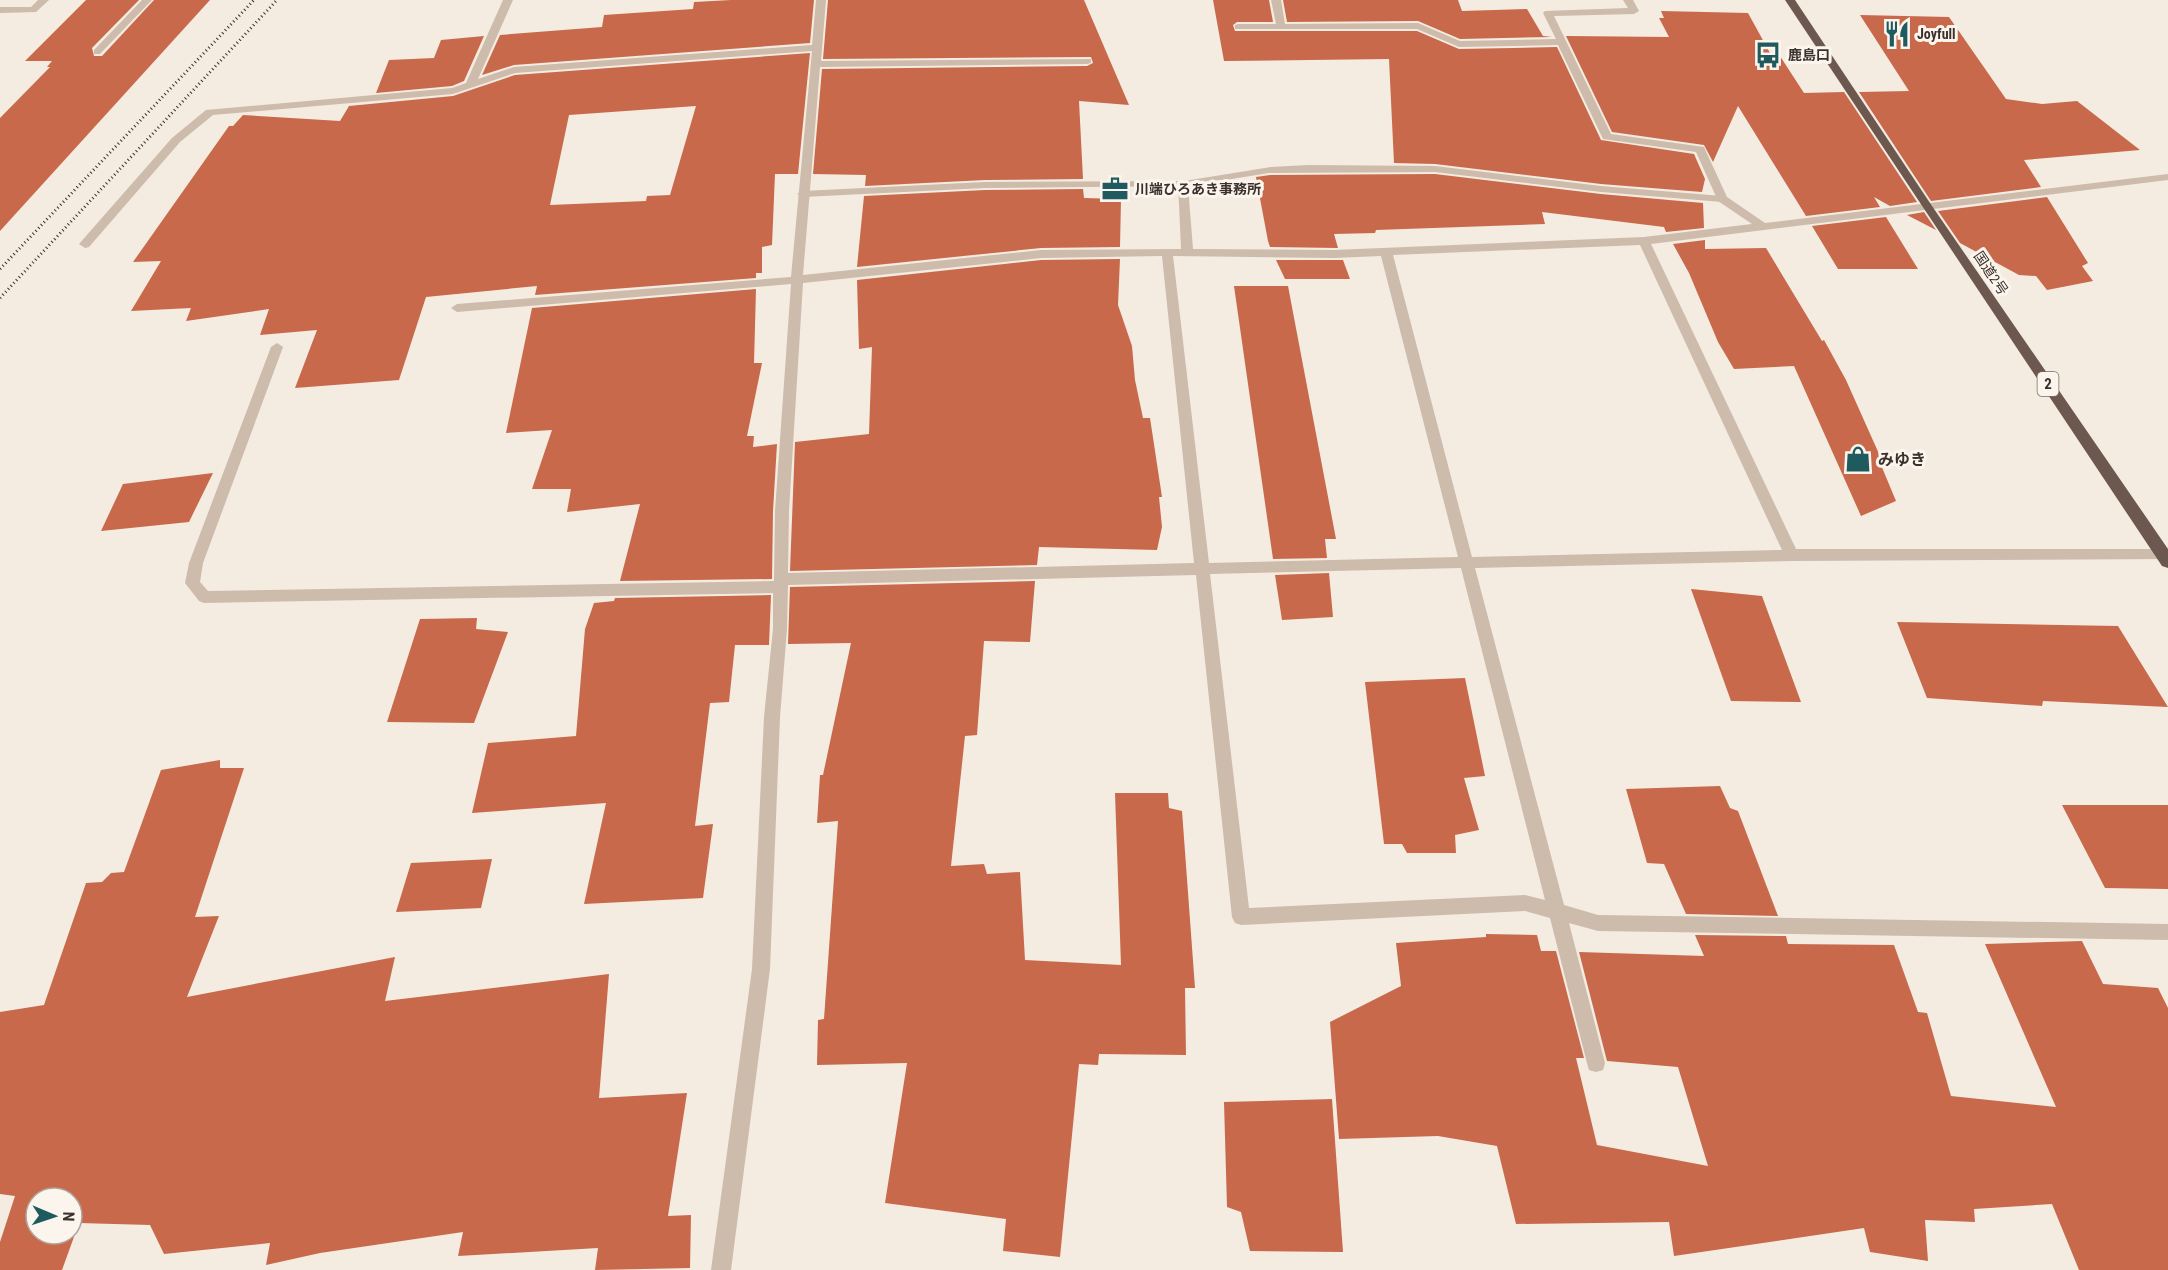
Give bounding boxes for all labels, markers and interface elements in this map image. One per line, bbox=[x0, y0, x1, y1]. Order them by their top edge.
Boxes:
restaurant icon: Joyfull bbox=[1882, 19, 1912, 49]
place label: Joyfull bbox=[1917, 26, 1956, 42]
bus stop icon: 鹿島口 bbox=[1753, 40, 1783, 70]
place label: 鹿島口 bbox=[1788, 47, 1830, 63]
office icon: 川端ひろあき事務所 bbox=[1100, 174, 1130, 204]
place label: 川端ひろあき事務所 bbox=[1135, 181, 1261, 197]
street label: 国道2号 bbox=[1971, 248, 2011, 298]
road number: 2 bbox=[2038, 372, 2058, 396]
shop icon: みゆき bbox=[1843, 444, 1873, 474]
place label: みゆき bbox=[1878, 450, 1926, 469]
north arrow bbox=[24, 1186, 84, 1246]
text: N bbox=[59, 1211, 78, 1222]

